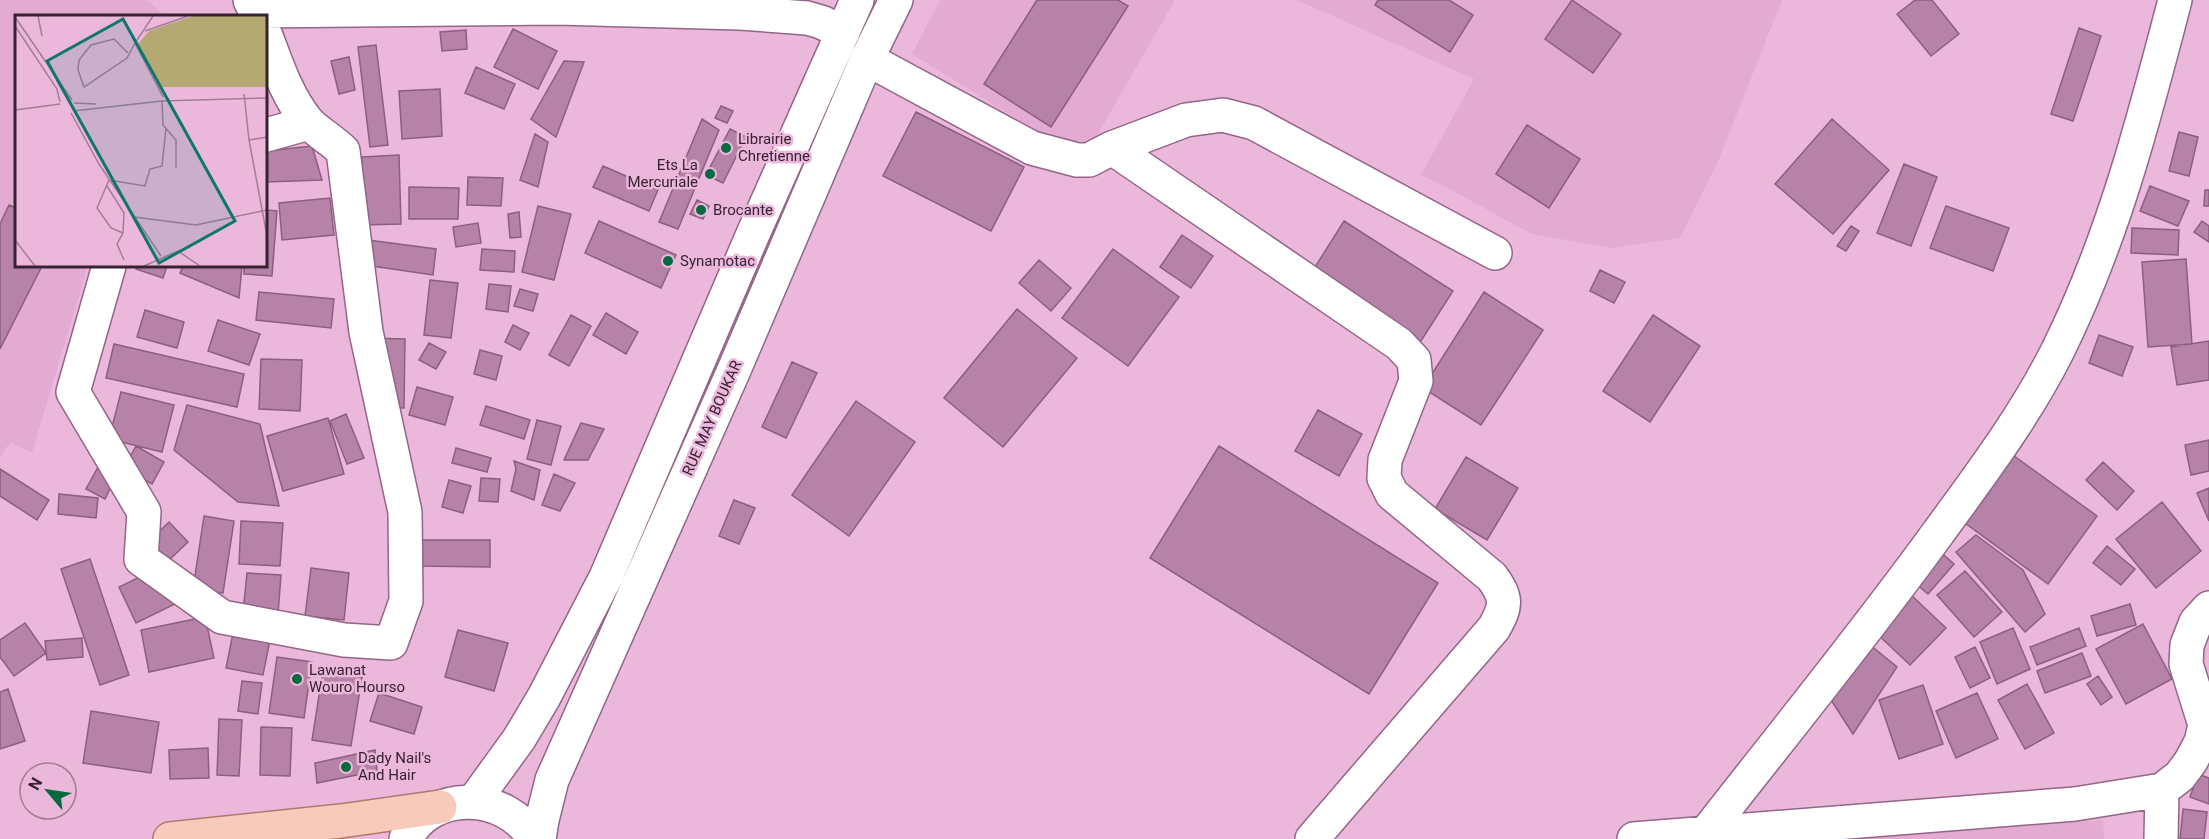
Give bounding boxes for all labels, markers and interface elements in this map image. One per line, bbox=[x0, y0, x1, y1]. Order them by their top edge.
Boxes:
inset map bbox=[15, 15, 267, 267]
place label: Librairie Chretienne bbox=[738, 130, 810, 165]
marker: Librairie Chretienne bbox=[719, 141, 733, 155]
place label: Ets La Mercuriale bbox=[627, 156, 698, 191]
marker: Ets La Mercuriale bbox=[703, 167, 717, 181]
place label: Brocante bbox=[713, 201, 773, 219]
marker: Brocante bbox=[694, 203, 708, 217]
place label: Synamotac bbox=[680, 252, 755, 270]
marker: Synamotac bbox=[661, 254, 675, 268]
street label: RUE MAY BOUKAR bbox=[679, 358, 745, 478]
place label: Lawanat Wouro Hourso bbox=[309, 661, 405, 696]
marker: Lawanat Wouro Hourso bbox=[290, 672, 304, 686]
place label: Dady Nail's And Hair bbox=[358, 749, 431, 784]
marker: Dady Nail's And Hair bbox=[339, 760, 353, 774]
north arrow bbox=[18, 761, 78, 821]
text: N bbox=[24, 774, 46, 794]

